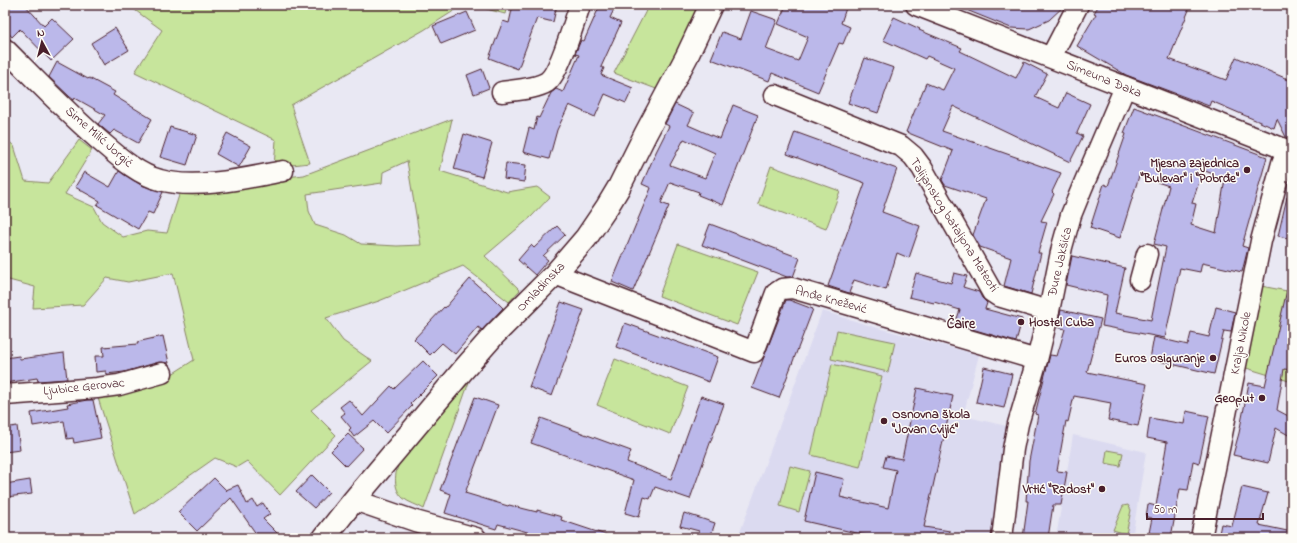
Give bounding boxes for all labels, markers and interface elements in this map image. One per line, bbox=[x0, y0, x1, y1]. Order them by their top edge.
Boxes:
north arrow bbox=[22, 22, 62, 62]
text: N bbox=[36, 25, 46, 41]
street label: Simeuna Đaka bbox=[1063, 55, 1145, 103]
street label: Sime Milić Jorgić bbox=[60, 102, 137, 173]
street label: Talijanskog bataljona Mateoti bbox=[904, 154, 1003, 296]
place label: Mjesna zajednica "Bulevar" i "Pobrđe" bbox=[1140, 154, 1239, 188]
marker: Mjesna zajednica "Bulevar" i "Pobrđe" bbox=[1242, 165, 1252, 175]
street label: Đure Jakšića bbox=[1043, 225, 1077, 300]
street label: Omladinska bbox=[512, 258, 570, 316]
street label: Anđe Knežević bbox=[793, 281, 869, 319]
street label: Kralja Nikole bbox=[1226, 310, 1256, 376]
place label: Hostel Cuba bbox=[1029, 313, 1094, 332]
district label: Čaire bbox=[947, 314, 976, 335]
marker: Hostel Cuba bbox=[1016, 317, 1026, 327]
place label: Euros osiguranje bbox=[1114, 349, 1206, 370]
marker: Euros osiguranje bbox=[1208, 353, 1218, 363]
street label: Ljubice Gerovac bbox=[43, 373, 126, 401]
place label: Geoput bbox=[1214, 389, 1255, 408]
marker: Geoput bbox=[1257, 393, 1267, 403]
place label: Osnovna škola "Jovan Cvijić" bbox=[891, 405, 970, 439]
marker: Osnovna škola "Jovan Cvijić" bbox=[879, 416, 889, 426]
place label: Vrtić "Radost" bbox=[1022, 480, 1094, 499]
marker: Vrtić "Radost" bbox=[1097, 484, 1107, 494]
scale bar bbox=[1147, 495, 1263, 521]
text: 50 m bbox=[1153, 501, 1177, 519]

